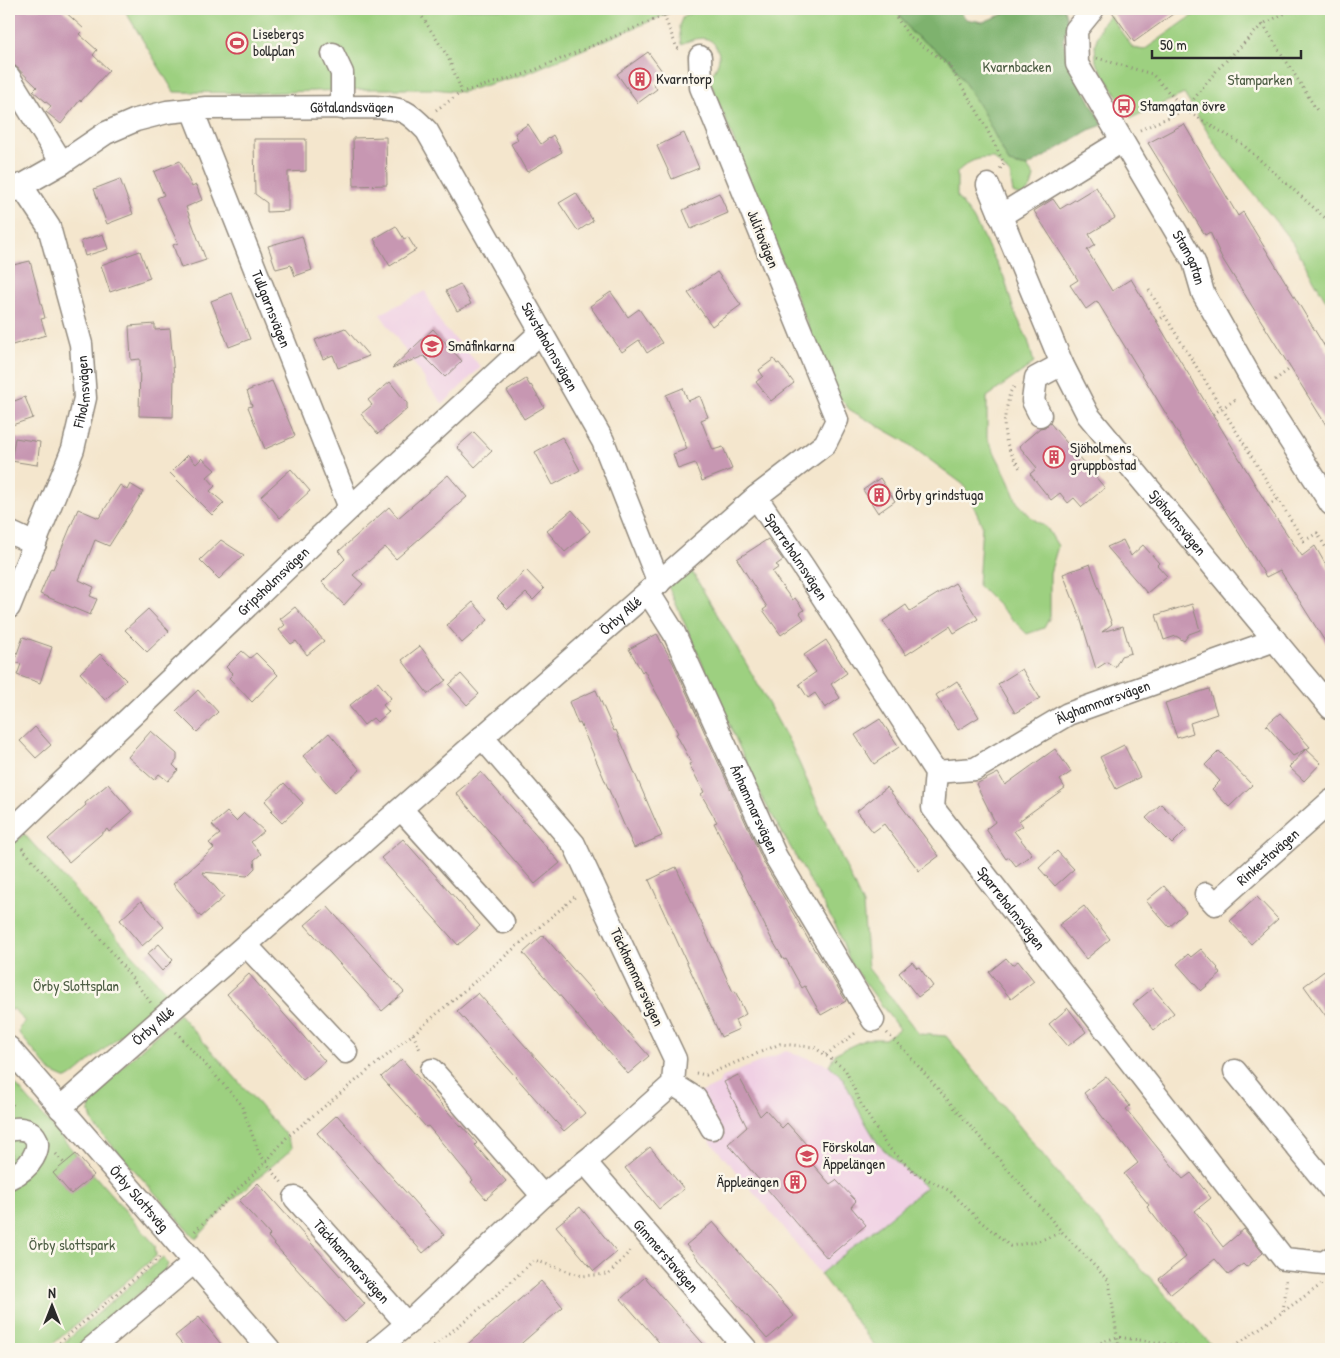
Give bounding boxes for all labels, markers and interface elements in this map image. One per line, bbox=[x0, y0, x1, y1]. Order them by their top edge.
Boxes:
place label: Lisebergs bollplan bbox=[253, 23, 304, 61]
scale bar bbox=[1152, 28, 1301, 60]
sports icon: Lisebergs bollplan bbox=[225, 31, 249, 55]
text: 50 m bbox=[1160, 34, 1187, 55]
park label: Kvarnbacken bbox=[982, 56, 1052, 77]
building icon: Kvarntorp bbox=[628, 67, 652, 91]
place label: Kvarntorp bbox=[656, 68, 712, 89]
park label: Stamparken bbox=[1227, 69, 1293, 90]
bus stop icon: Stamgatan övre bbox=[1112, 94, 1136, 118]
place label: Stamgatan övre bbox=[1140, 95, 1226, 116]
street label: Götalandsvägen bbox=[310, 96, 396, 119]
street label: Julitavägen bbox=[742, 206, 785, 271]
street label: Stamgatan bbox=[1167, 226, 1211, 287]
street label: Tullgarnsvägen bbox=[247, 267, 296, 351]
street label: Sävstaholmsvägen bbox=[516, 298, 584, 395]
school or university icon: Småfinkarna bbox=[420, 334, 444, 358]
place label: Småfinkarna bbox=[448, 335, 514, 356]
street label: Fiholmsvägen bbox=[67, 355, 95, 431]
place label: Sjöholmens gruppbostad bbox=[1070, 437, 1136, 475]
building icon: Sjöholmens gruppbostad bbox=[1042, 445, 1066, 469]
building icon: Örby grindstuga bbox=[867, 483, 891, 507]
place label: Örby grindstuga bbox=[895, 484, 983, 505]
street label: Sjöholmsvägen bbox=[1144, 485, 1212, 560]
street label: Sparreholmsvägen bbox=[760, 509, 833, 604]
street label: Gripsholmsvägen bbox=[232, 541, 314, 620]
street label: Örby Allé bbox=[595, 591, 646, 640]
street label: Älghammarsvägen bbox=[1051, 674, 1153, 729]
street label: Ånhammarsvägen bbox=[725, 761, 784, 857]
street label: Rinkestavägen bbox=[1232, 823, 1303, 890]
street label: Sparreholmsvägen bbox=[972, 862, 1051, 954]
street label: Täckhammarsvägen bbox=[605, 924, 670, 1030]
park label: Örby Slottsplan bbox=[33, 975, 119, 996]
street label: Örby Allé bbox=[127, 1001, 179, 1050]
place label: Förskolan Äppelängen bbox=[822, 1136, 885, 1174]
school or university icon: Förskolan Äppelängen bbox=[795, 1144, 819, 1168]
street label: Örby Slottsväg bbox=[105, 1160, 174, 1236]
building icon: Äppleängen bbox=[783, 1170, 807, 1194]
place label: Äppleängen bbox=[717, 1171, 779, 1192]
street label: Täckhammarsvägen bbox=[309, 1214, 395, 1308]
street label: Gimmerstavägen bbox=[629, 1214, 704, 1297]
park label: Örby slottspark bbox=[29, 1234, 115, 1255]
north arrow bbox=[28, 1280, 78, 1330]
text: N bbox=[48, 1283, 56, 1302]

